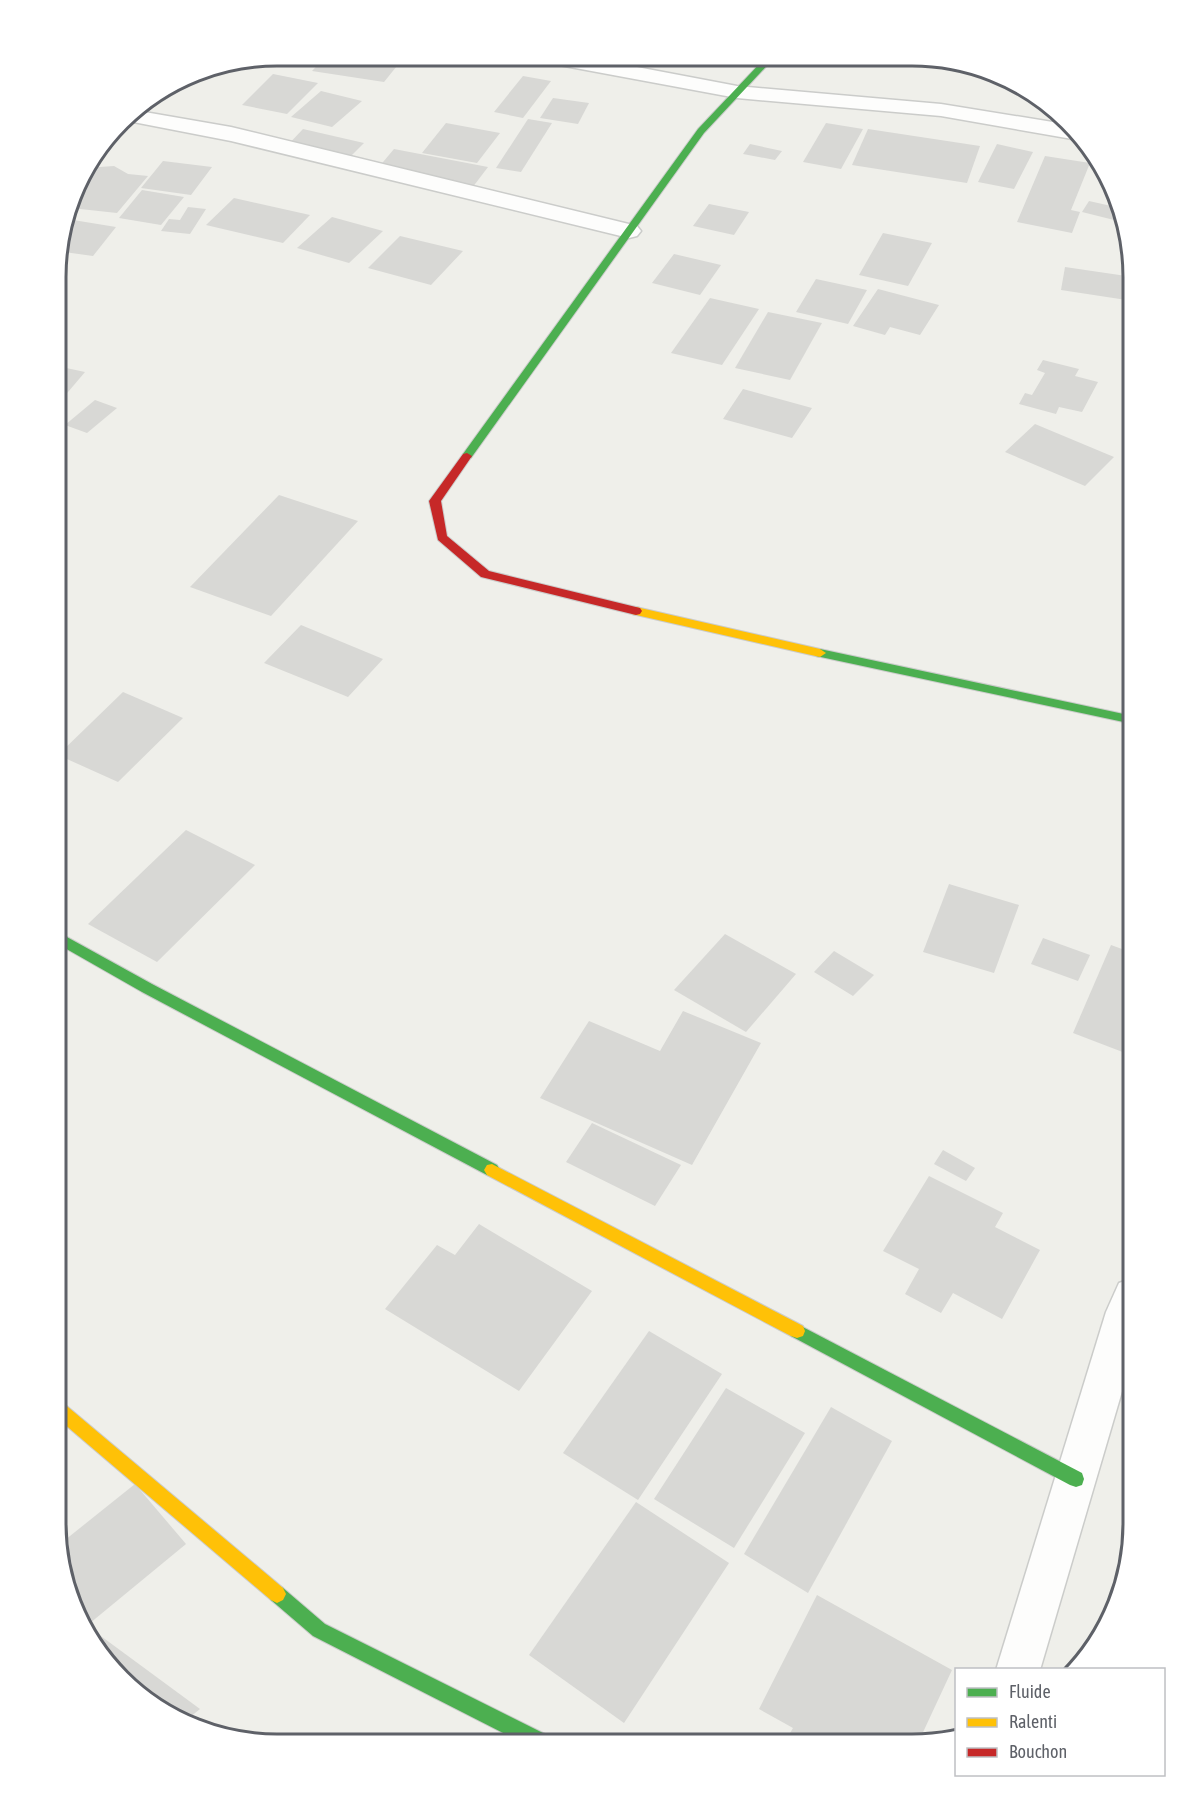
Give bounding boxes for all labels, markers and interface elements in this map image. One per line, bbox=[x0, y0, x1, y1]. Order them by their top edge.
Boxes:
legend bbox=[955, 1668, 1165, 1776]
text: Fluide bbox=[1009, 1681, 1051, 1702]
text: Ralenti bbox=[1009, 1711, 1057, 1732]
text: Bouchon bbox=[1009, 1741, 1067, 1762]

